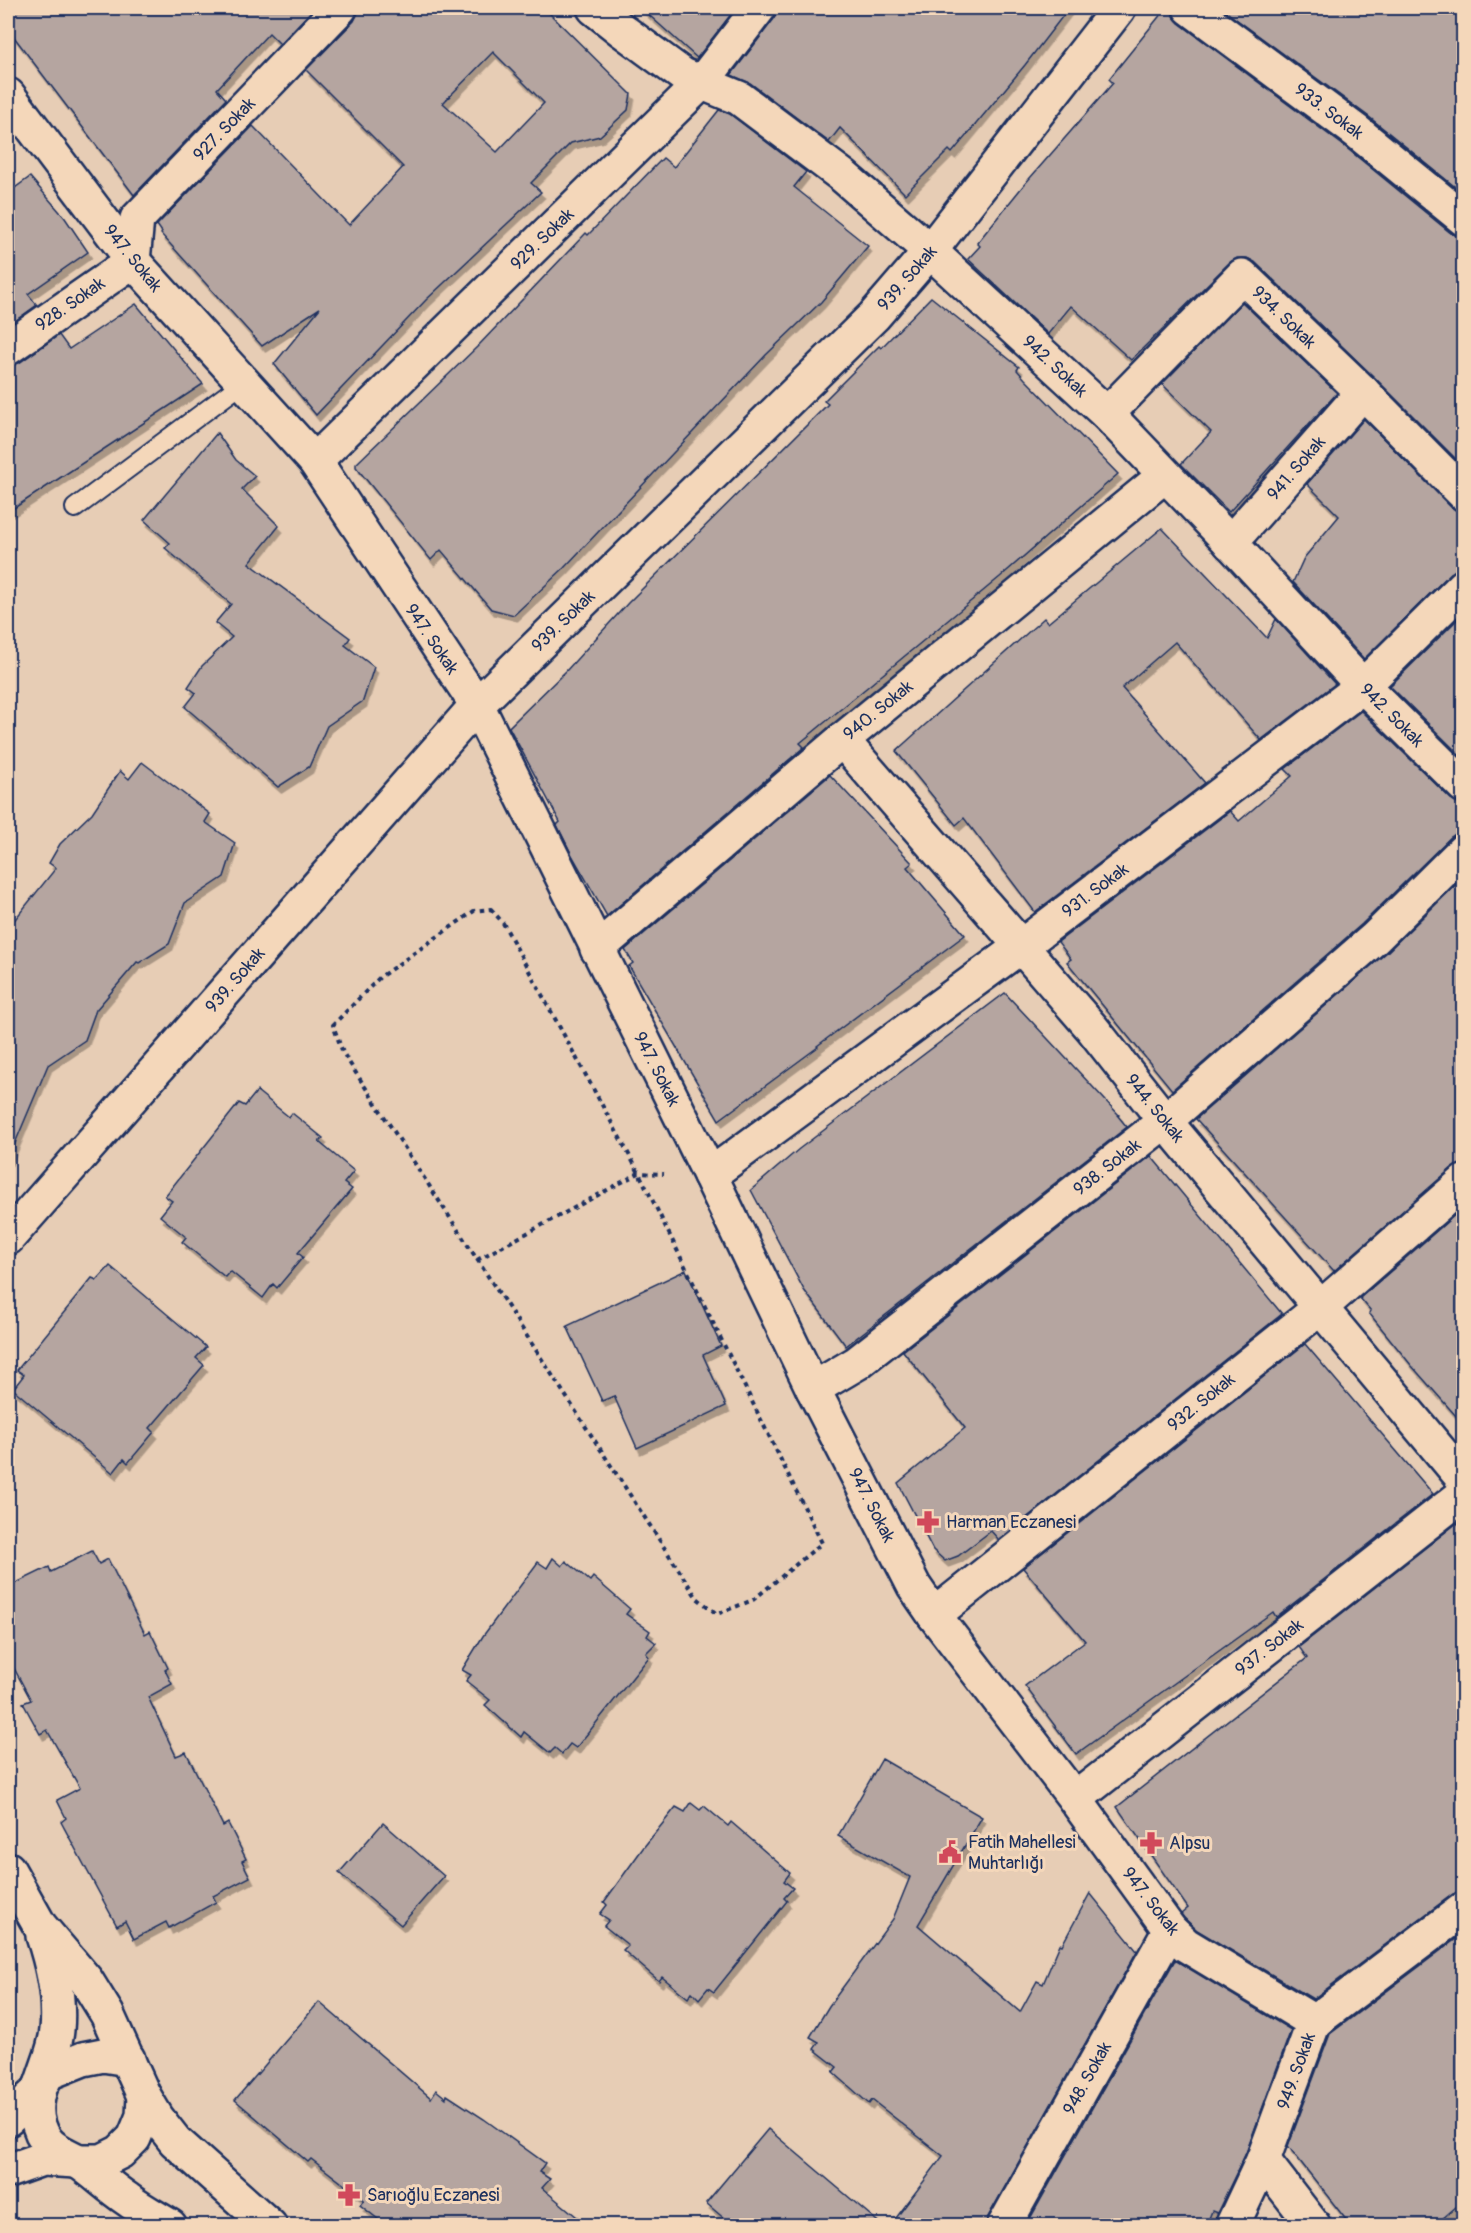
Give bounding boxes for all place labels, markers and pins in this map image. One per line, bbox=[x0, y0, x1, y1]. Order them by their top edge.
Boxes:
pharmacy icon: Harman Eczanesi bbox=[915, 1509, 941, 1535]
place label: Harman Eczanesi bbox=[946, 1511, 1076, 1534]
pharmacy icon: Alpsu bbox=[1138, 1830, 1164, 1856]
place label: Fatih Mahellesi Muhtarlığı bbox=[968, 1831, 1076, 1875]
place label: Alpsu bbox=[1169, 1832, 1210, 1855]
public building icon: Fatih Mahellesi Muhtarlığı bbox=[937, 1839, 963, 1865]
pharmacy icon: Sarıoğlu Eczanesi bbox=[336, 2182, 362, 2208]
place label: Sarıoğlu Eczanesi bbox=[367, 2184, 499, 2207]

